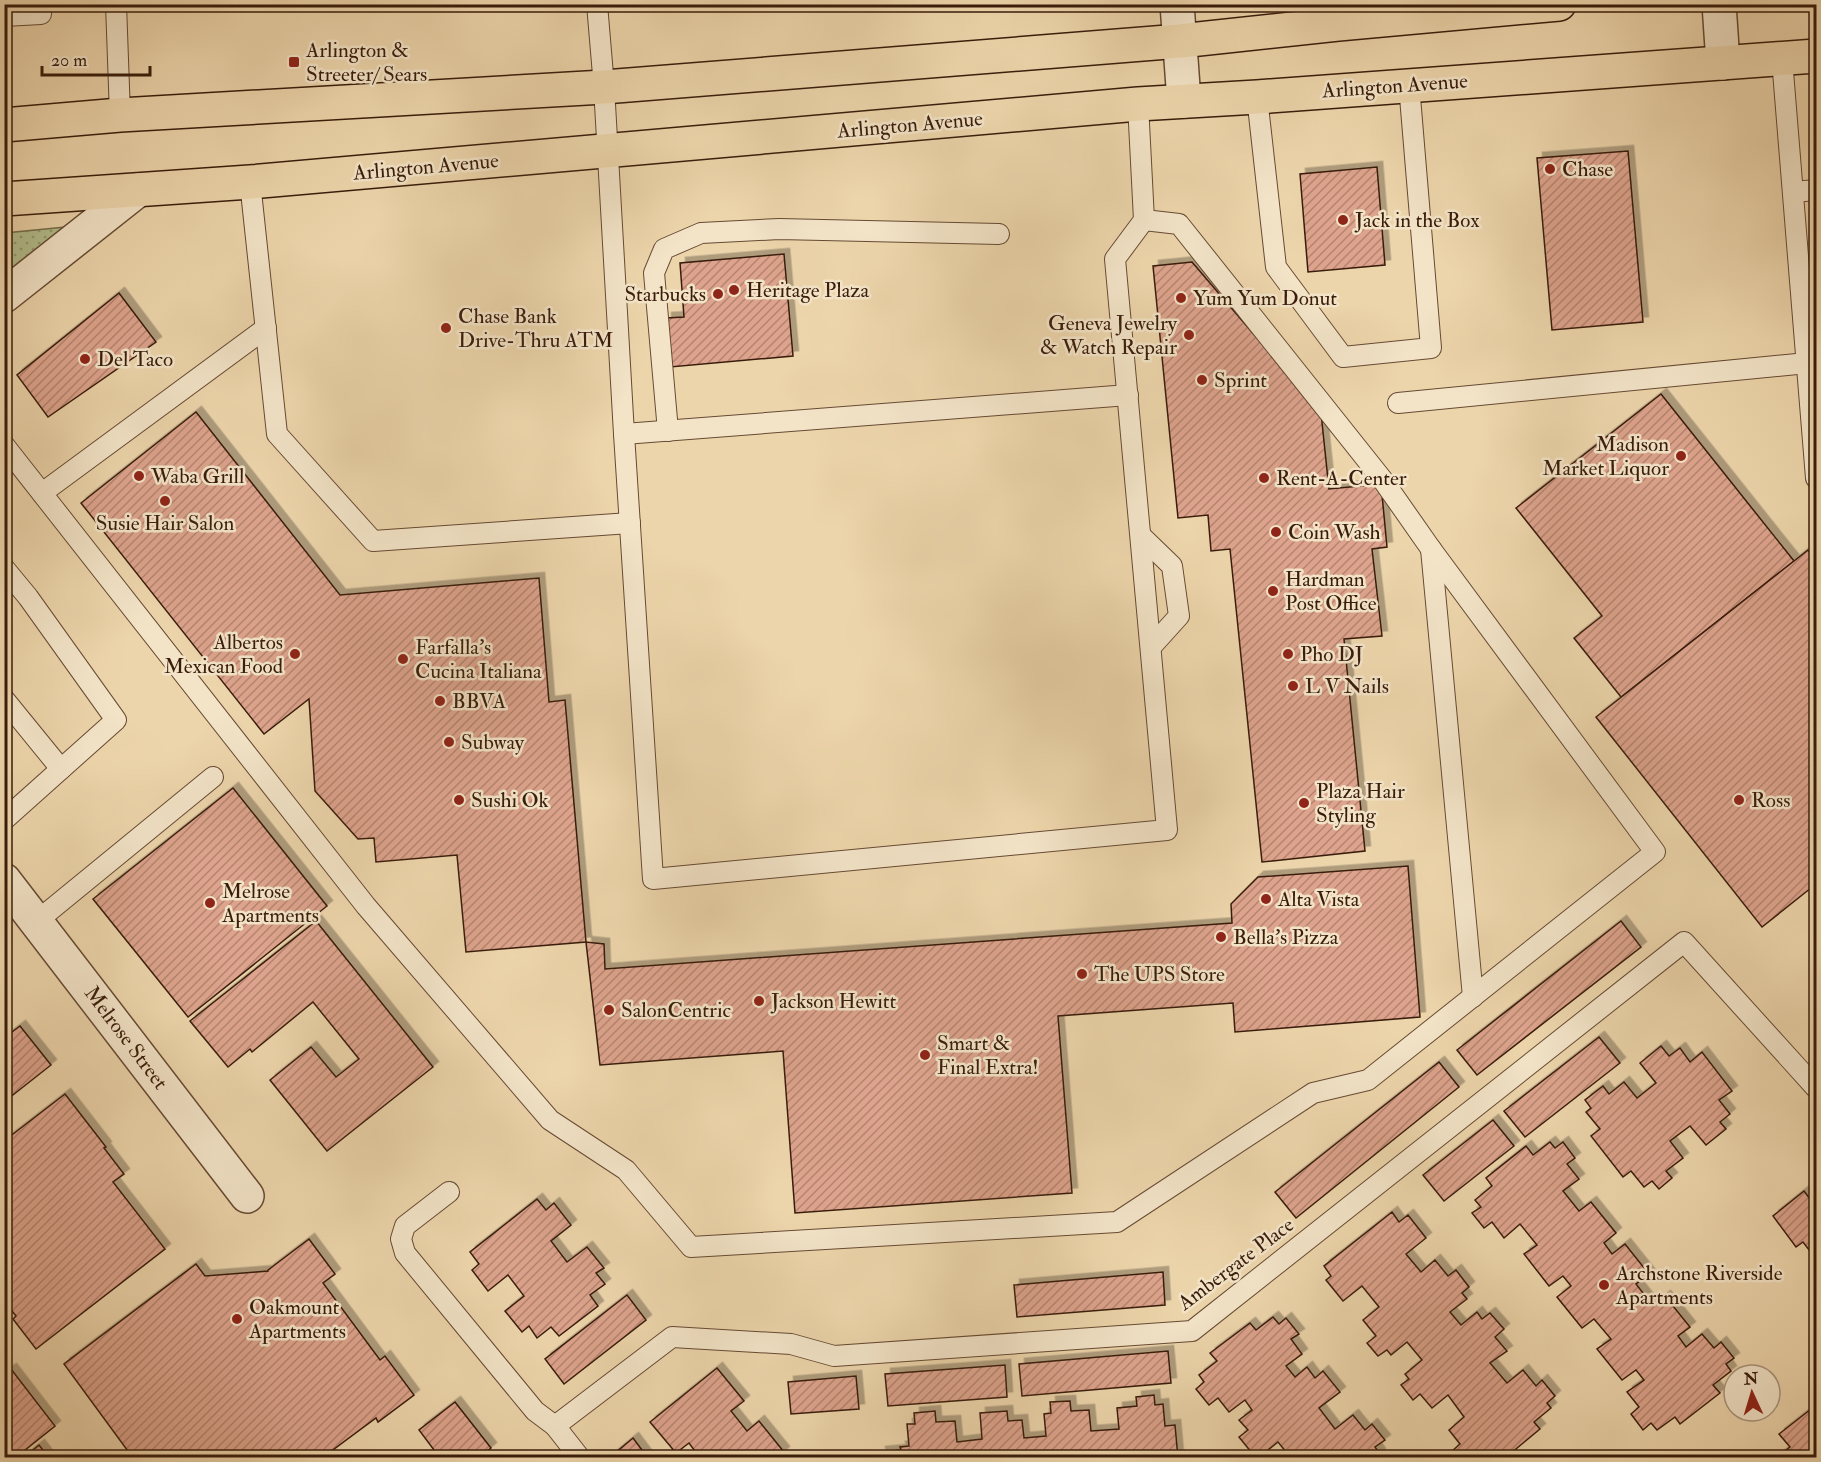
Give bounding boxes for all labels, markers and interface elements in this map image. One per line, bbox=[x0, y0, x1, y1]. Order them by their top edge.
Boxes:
place label: Arlington & Streeter/ Sears bbox=[305, 37, 427, 88]
scale bar bbox=[42, 39, 150, 77]
text: 20 m bbox=[51, 49, 87, 72]
marker: Arlington & Streeter/ Sears bbox=[287, 55, 301, 69]
street label: Arlington Avenue bbox=[1320, 67, 1469, 105]
street label: Arlington Avenue bbox=[835, 105, 984, 145]
street label: Arlington Avenue bbox=[351, 147, 500, 187]
place label: Chase bbox=[1562, 156, 1613, 183]
marker: Chase bbox=[1543, 162, 1557, 176]
place label: Jack in the Box bbox=[1354, 207, 1480, 234]
marker: Jack in the Box bbox=[1336, 213, 1350, 227]
place label: Heritage Plaza bbox=[746, 277, 869, 304]
place label: Starbucks bbox=[624, 281, 706, 308]
marker: Heritage Plaza bbox=[727, 283, 741, 297]
place label: Yum Yum Donut bbox=[1193, 285, 1337, 312]
marker: Starbucks bbox=[711, 287, 725, 301]
marker: Yum Yum Donut bbox=[1174, 291, 1188, 305]
place label: Chase Bank Drive-Thru ATM bbox=[458, 303, 613, 354]
place label: Geneva Jewelry & Watch Repair bbox=[1040, 310, 1178, 361]
marker: Chase Bank Drive-Thru ATM bbox=[439, 321, 453, 335]
marker: Geneva Jewelry & Watch Repair bbox=[1182, 328, 1196, 342]
place label: Del Taco bbox=[97, 346, 173, 373]
marker: Del Taco bbox=[78, 352, 92, 366]
place label: Sprint bbox=[1214, 367, 1267, 394]
marker: Sprint bbox=[1195, 373, 1209, 387]
place label: Madison Market Liquor bbox=[1542, 431, 1669, 482]
marker: Madison Market Liquor bbox=[1674, 449, 1688, 463]
place label: Waba Grill bbox=[150, 463, 245, 490]
place label: Rent-A-Center bbox=[1276, 465, 1407, 492]
marker: Waba Grill bbox=[132, 469, 146, 483]
marker: Rent-A-Center bbox=[1257, 471, 1271, 485]
marker: Susie Hair Salon bbox=[158, 494, 172, 508]
place label: Susie Hair Salon bbox=[96, 510, 234, 537]
place label: Coin Wash bbox=[1288, 519, 1381, 546]
marker: Coin Wash bbox=[1269, 525, 1283, 539]
place label: Hardman Post Office bbox=[1285, 566, 1377, 617]
marker: Hardman Post Office bbox=[1266, 584, 1280, 598]
place label: Albertos Mexican Food bbox=[164, 629, 284, 680]
place label: Farfalla's Cucina Italiana bbox=[415, 634, 542, 685]
place label: Pho DJ bbox=[1300, 641, 1363, 668]
marker: Albertos Mexican Food bbox=[288, 647, 302, 661]
marker: Pho DJ bbox=[1281, 647, 1295, 661]
marker: Farfalla's Cucina Italiana bbox=[396, 652, 410, 666]
place label: L V Nails bbox=[1305, 673, 1389, 700]
marker: L V Nails bbox=[1286, 679, 1300, 693]
place label: BBVA bbox=[452, 688, 506, 715]
marker: BBVA bbox=[433, 694, 447, 708]
place label: Subway bbox=[461, 729, 525, 756]
marker: Subway bbox=[442, 735, 456, 749]
place label: Plaza Hair Styling bbox=[1316, 778, 1405, 829]
place label: Sushi Ok bbox=[471, 787, 549, 814]
place label: Ross bbox=[1751, 787, 1790, 814]
marker: Sushi Ok bbox=[452, 793, 466, 807]
marker: Ross bbox=[1732, 793, 1746, 807]
marker: Plaza Hair Styling bbox=[1297, 796, 1311, 810]
place label: Melrose Apartments bbox=[221, 878, 319, 929]
place label: Alta Vista bbox=[1277, 886, 1360, 913]
marker: Alta Vista bbox=[1259, 892, 1273, 906]
marker: Melrose Apartments bbox=[203, 896, 217, 910]
place label: Bella's Pizza bbox=[1233, 924, 1339, 951]
marker: Bella's Pizza bbox=[1214, 930, 1228, 944]
place label: The UPS Store bbox=[1094, 961, 1225, 988]
marker: The UPS Store bbox=[1075, 967, 1089, 981]
street label: Melrose Street bbox=[78, 981, 174, 1095]
place label: Jackson Hewitt bbox=[770, 988, 897, 1015]
marker: Jackson Hewitt bbox=[752, 994, 766, 1008]
place label: SalonCentric bbox=[621, 997, 731, 1024]
marker: SalonCentric bbox=[602, 1003, 616, 1017]
place label: Smart & Final Extra! bbox=[937, 1030, 1039, 1081]
marker: Smart & Final Extra! bbox=[918, 1048, 932, 1062]
street label: Ambergate Place bbox=[1172, 1211, 1300, 1317]
place label: Archstone Riverside Apartments bbox=[1615, 1260, 1783, 1311]
marker: Archstone Riverside Apartments bbox=[1597, 1278, 1611, 1292]
place label: Oakmount Apartments bbox=[248, 1294, 346, 1345]
marker: Oakmount Apartments bbox=[230, 1312, 244, 1326]
north arrow bbox=[1722, 1363, 1782, 1423]
text: N bbox=[1742, 1369, 1760, 1390]

